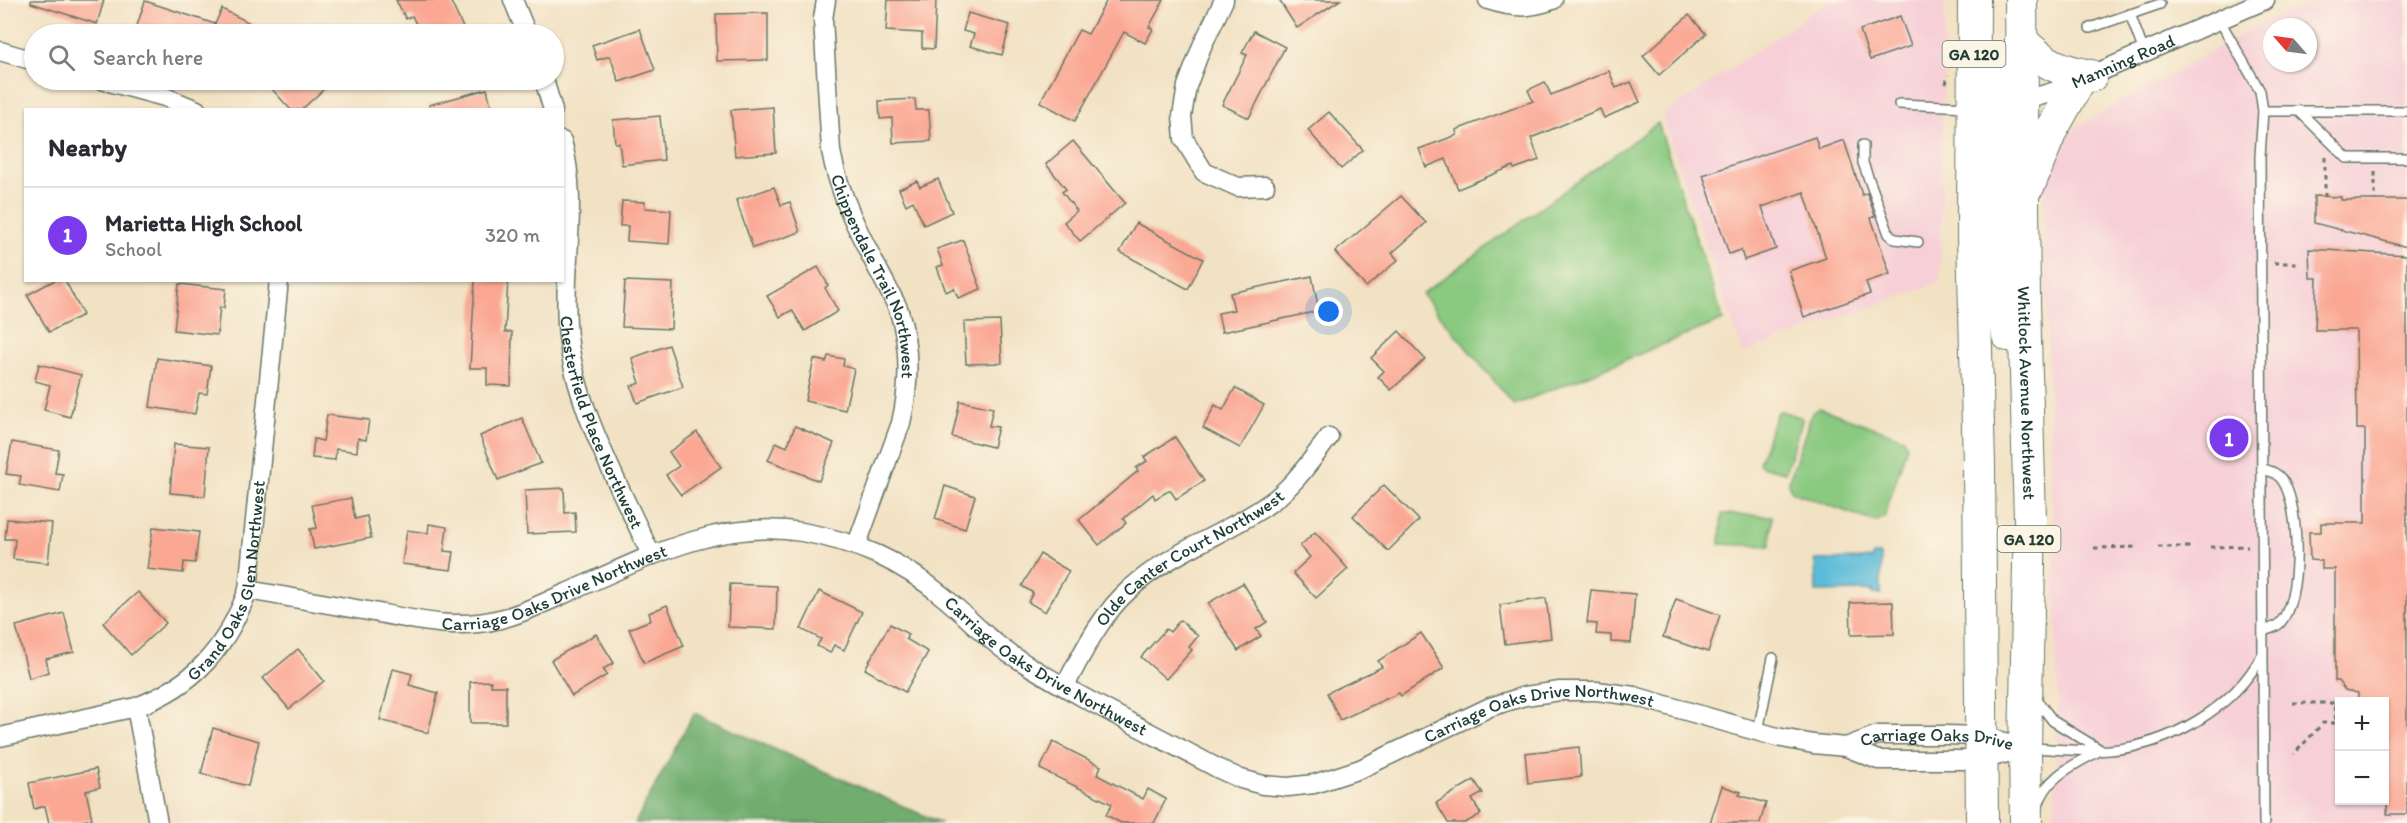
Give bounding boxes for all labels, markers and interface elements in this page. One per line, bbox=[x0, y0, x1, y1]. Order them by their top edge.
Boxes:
north arrow bbox=[2263, 18, 2317, 72]
search box bbox=[24, 24, 564, 90]
street label: Manning Road bbox=[2068, 29, 2179, 94]
icon: search bbox=[45, 41, 78, 74]
road number: GA 120 bbox=[1942, 41, 2006, 67]
text: Search here bbox=[93, 44, 203, 71]
text: Nearby bbox=[48, 131, 127, 163]
street label: Chippendale Trail Northwest bbox=[826, 171, 919, 379]
text: Marietta High School bbox=[105, 210, 302, 237]
text: 1 bbox=[63, 223, 72, 247]
text: 320 m bbox=[485, 223, 540, 247]
text: School bbox=[105, 237, 162, 261]
street label: Whitlock Avenue Northwest bbox=[2013, 286, 2040, 500]
your location bbox=[1314, 297, 1343, 326]
street label: Chesterfield Place Northwest bbox=[556, 315, 648, 532]
pin: 1 bbox=[2210, 416, 2248, 460]
street label: Grand Oaks Glen Northwest bbox=[182, 479, 270, 686]
street label: Olde Canter Court Northwest bbox=[1091, 485, 1289, 631]
road number: GA 120 bbox=[1998, 526, 2060, 552]
street label: Carriage Oaks Drive Northwest bbox=[441, 540, 670, 635]
street label: Carriage Oaks Drive Northwest bbox=[940, 592, 1151, 741]
street label: Carriage Oaks Drive Northwest bbox=[1420, 680, 1657, 748]
map controls bbox=[2335, 697, 2389, 805]
button: + bbox=[2335, 697, 2389, 751]
street label: Carriage Oaks Drive bbox=[1857, 724, 2016, 755]
button: − bbox=[2335, 751, 2389, 805]

